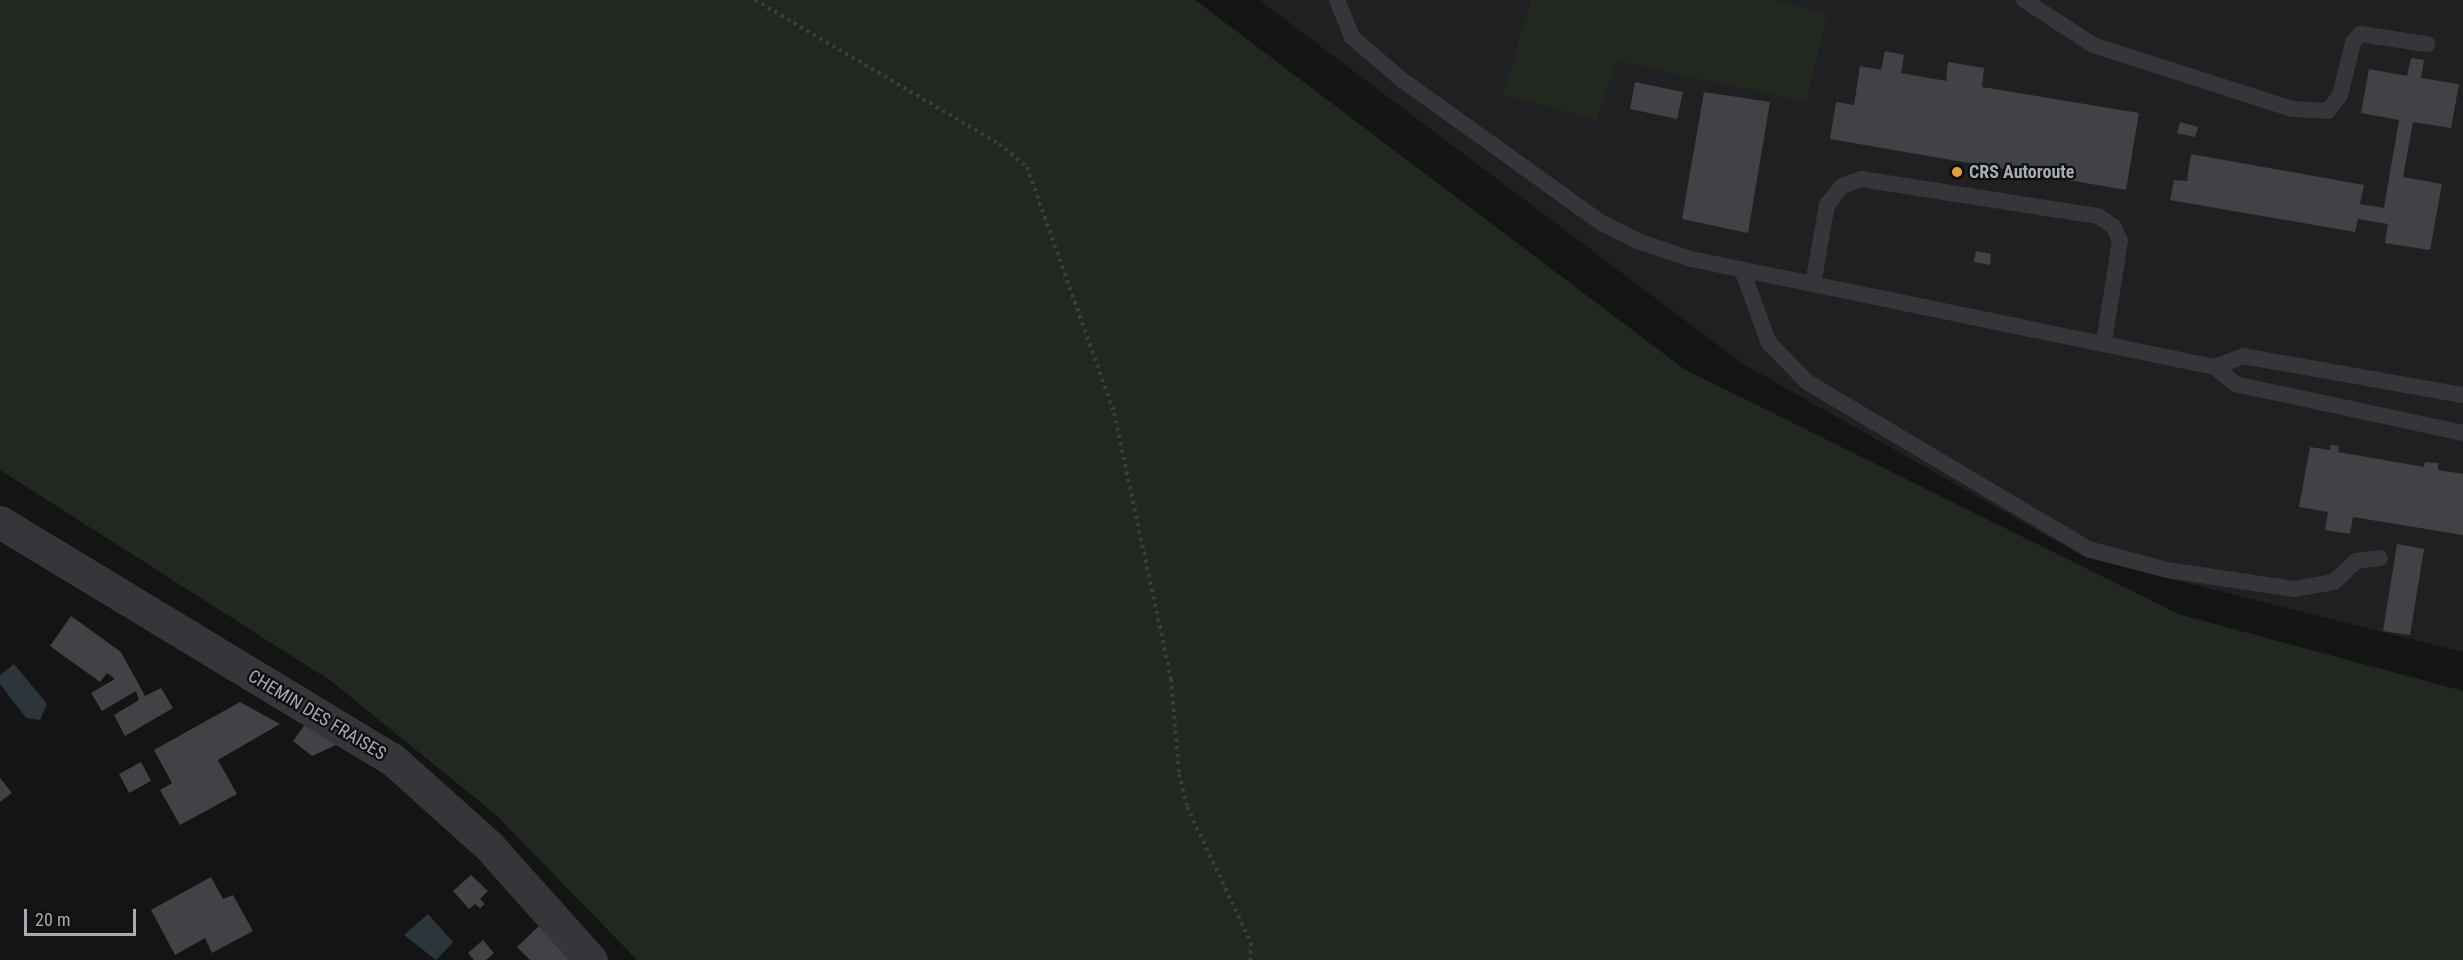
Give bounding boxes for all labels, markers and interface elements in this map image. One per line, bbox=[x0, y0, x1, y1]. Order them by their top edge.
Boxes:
place label: CRS Autoroute bbox=[1969, 161, 2074, 183]
marker: CRS Autoroute bbox=[1950, 165, 1964, 179]
street label: CHEMIN DES FRAISES bbox=[244, 665, 390, 765]
scale bar bbox=[27, 897, 140, 935]
text: 20 m bbox=[35, 909, 70, 930]

